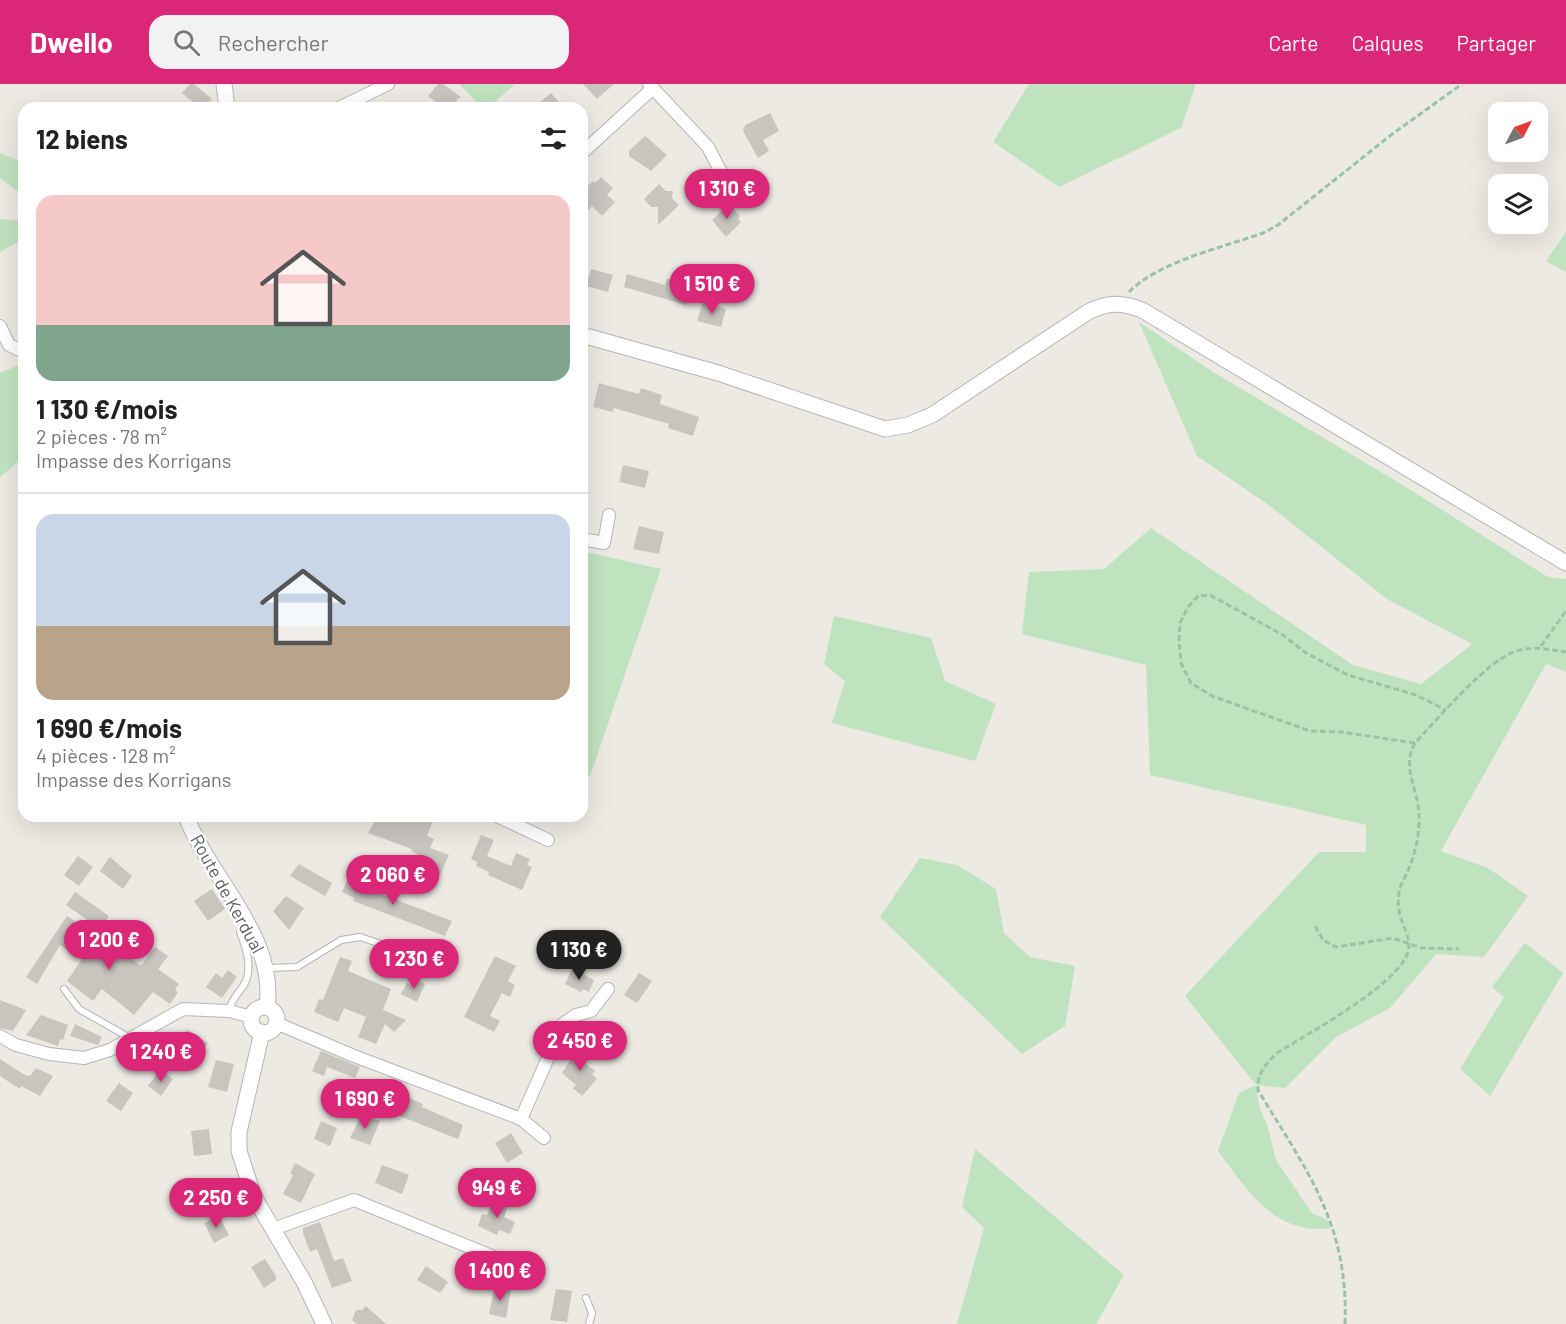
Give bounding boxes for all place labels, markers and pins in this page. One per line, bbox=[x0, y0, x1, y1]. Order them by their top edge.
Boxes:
pin: 1 310 € bbox=[672, 169, 782, 220]
pin: 1 510 € bbox=[657, 264, 767, 315]
pin: 2 060 € bbox=[338, 855, 448, 906]
pin: 1 200 € bbox=[54, 920, 164, 971]
pin: 1 130 € bbox=[524, 930, 634, 981]
pin: 1 230 € bbox=[359, 939, 469, 990]
pin: 2 450 € bbox=[525, 1021, 635, 1072]
pin: 1 240 € bbox=[106, 1032, 216, 1083]
pin: 1 690 € bbox=[310, 1079, 420, 1130]
pin: 949 € bbox=[455, 1168, 539, 1219]
pin: 2 250 € bbox=[161, 1178, 271, 1229]
pin: 1 400 € bbox=[445, 1251, 555, 1302]

